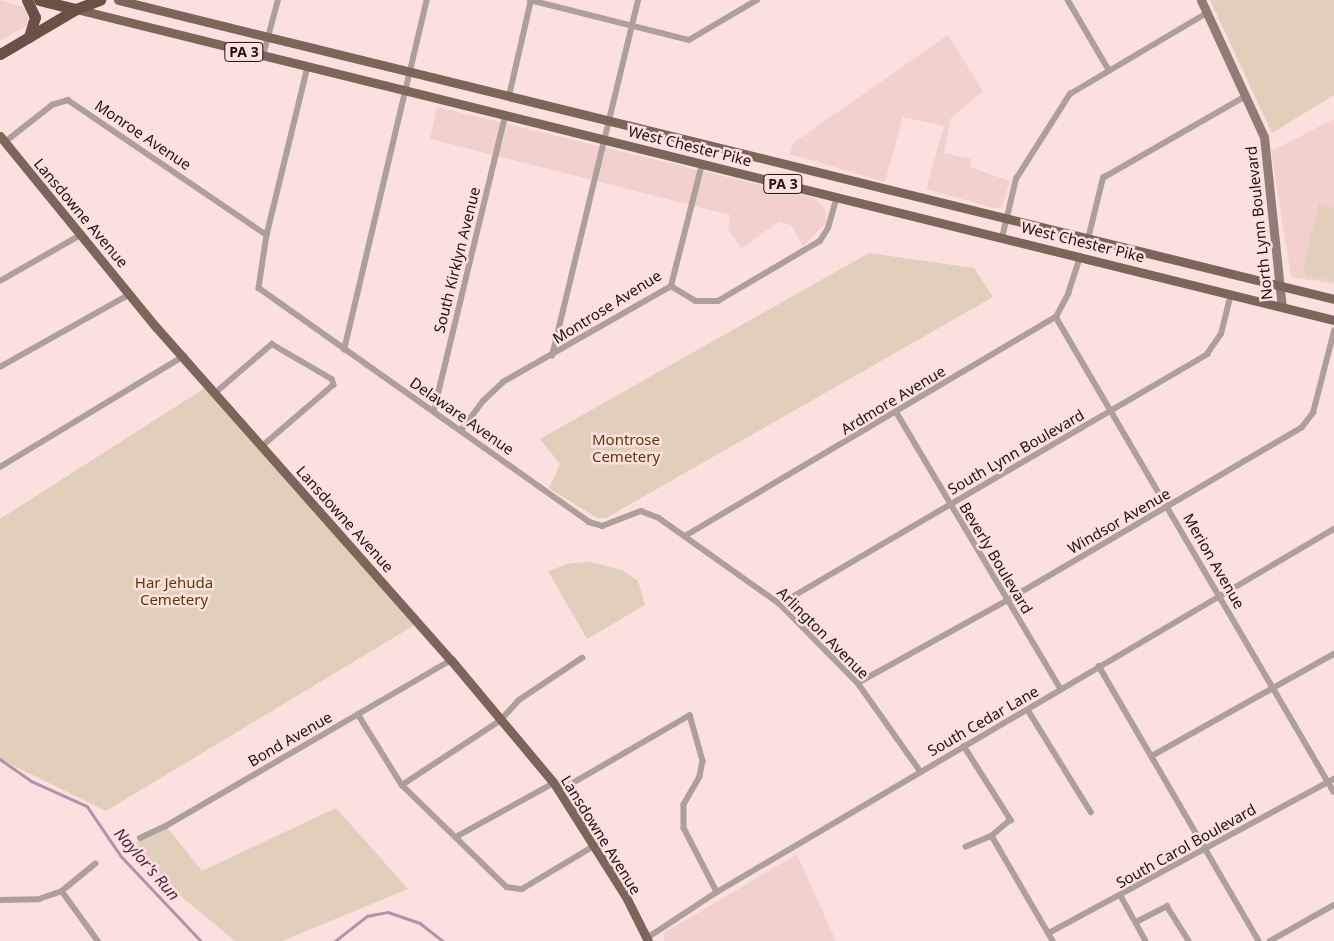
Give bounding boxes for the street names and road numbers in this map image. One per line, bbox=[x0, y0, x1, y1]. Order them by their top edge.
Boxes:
road number: PA 3 bbox=[224, 41, 264, 64]
street label: Monroe Avenue bbox=[92, 96, 194, 174]
street label: West Chester Pike bbox=[627, 122, 753, 170]
street label: North Lynn Boulevard bbox=[1242, 145, 1276, 301]
street label: Lansdowne Avenue bbox=[30, 155, 132, 271]
road number: PA 3 bbox=[763, 172, 803, 195]
street label: South Kirklyn Avenue bbox=[430, 185, 484, 335]
street label: West Chester Pike bbox=[1020, 218, 1146, 266]
street label: Montrose Avenue bbox=[549, 266, 665, 348]
street label: Ardmore Avenue bbox=[837, 362, 949, 438]
street label: Delaware Avenue bbox=[407, 373, 517, 459]
street label: South Lynn Boulevard bbox=[945, 406, 1087, 498]
street label: Lansdowne Avenue bbox=[293, 462, 397, 576]
street label: Windsor Avenue bbox=[1065, 484, 1173, 558]
street label: Beverly Boulevard bbox=[956, 499, 1036, 617]
street label: Merion Avenue bbox=[1179, 510, 1249, 612]
street label: Arlington Avenue bbox=[773, 583, 873, 683]
street label: South Cedar Lane bbox=[924, 682, 1042, 760]
street label: Bond Avenue bbox=[245, 708, 335, 770]
street label: Lansdowne Avenue bbox=[557, 772, 645, 898]
street label: South Carol Boulevard bbox=[1113, 800, 1259, 892]

